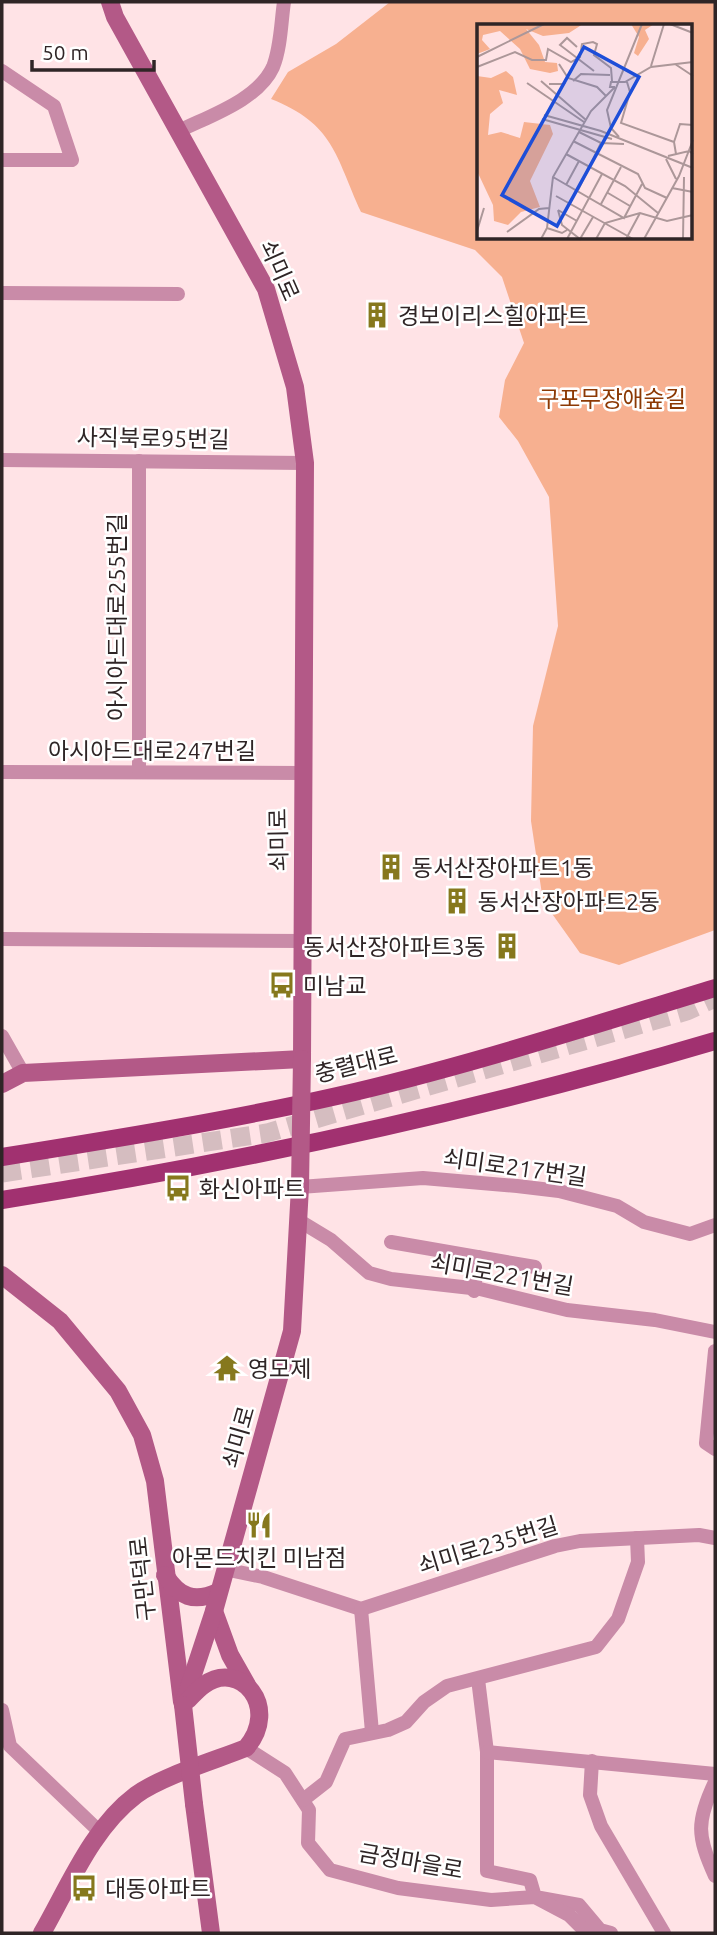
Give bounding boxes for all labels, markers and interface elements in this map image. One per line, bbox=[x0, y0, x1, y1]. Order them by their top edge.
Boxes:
inset map bbox=[477, 24, 692, 240]
scale bar bbox=[32, 28, 154, 72]
text: 50 m bbox=[42, 40, 89, 64]
street label: 쇠미로 bbox=[256, 236, 304, 304]
building icon: 경보이리스힐아파트 bbox=[362, 300, 392, 330]
place label: 경보이리스힐아파트 bbox=[398, 303, 588, 328]
park label: 구포무장애숲길 bbox=[538, 386, 686, 411]
street label: 사직북로95번길 bbox=[76, 424, 230, 452]
street label: 아시아드대로255번길 bbox=[104, 513, 129, 721]
street label: 아시아드대로247번길 bbox=[48, 738, 256, 763]
street label: 쇠미로 bbox=[265, 808, 291, 872]
building icon: 동서산장아파트1동 bbox=[376, 852, 406, 882]
place label: 동서산장아파트1동 bbox=[412, 855, 594, 880]
building icon: 동서산장아파트2동 bbox=[442, 886, 472, 916]
place label: 동서산장아파트2동 bbox=[478, 889, 660, 914]
building icon: 동서산장아파트3동 bbox=[492, 931, 522, 961]
place label: 동서산장아파트3동 bbox=[304, 934, 486, 959]
bus stop icon: 미남교 bbox=[267, 970, 297, 1000]
place label: 미남교 bbox=[303, 973, 366, 998]
street label: 충렬대로 bbox=[312, 1042, 400, 1086]
street label: 쇠미로217번길 bbox=[442, 1145, 588, 1189]
bus stop icon: 화신아파트 bbox=[163, 1173, 193, 1203]
place label: 화신아파트 bbox=[199, 1176, 305, 1201]
street label: 쇠미로221번길 bbox=[429, 1249, 575, 1299]
temple icon: 영모제 bbox=[212, 1353, 242, 1383]
place label: 영모제 bbox=[248, 1356, 311, 1381]
street label: 쇠미로 bbox=[217, 1403, 259, 1471]
restaurant icon: 아몬드치킨 미남점 bbox=[244, 1510, 274, 1540]
street label: 쇠미로235번길 bbox=[415, 1512, 561, 1578]
street label: 구만덕로 bbox=[125, 1536, 159, 1622]
place label: 아몬드치킨 미남점 bbox=[172, 1545, 346, 1570]
street label: 금정마을로 bbox=[357, 1840, 465, 1882]
bus stop icon: 대동아파트 bbox=[69, 1873, 99, 1903]
place label: 대동아파트 bbox=[105, 1876, 211, 1901]

